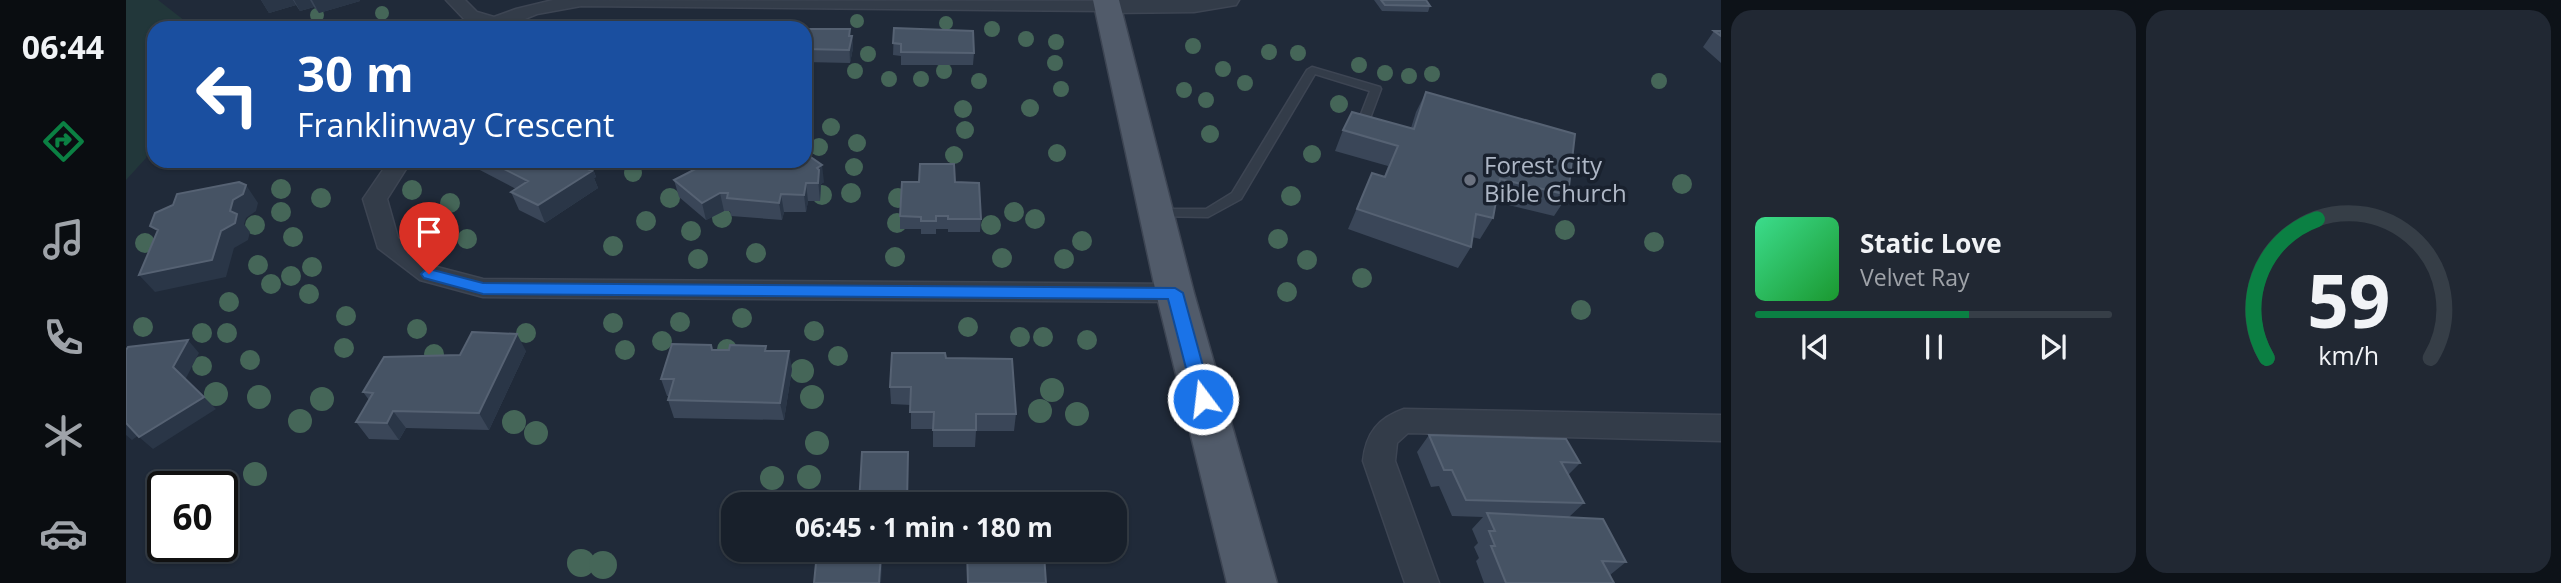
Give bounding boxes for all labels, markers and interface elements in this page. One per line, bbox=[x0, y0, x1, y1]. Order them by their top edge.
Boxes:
text: 06:44 bbox=[22, 25, 104, 68]
text: 30 m bbox=[297, 40, 414, 106]
icon: left bbox=[182, 49, 273, 140]
text: Franklinway Crescent bbox=[297, 103, 614, 146]
icon: directions bbox=[39, 117, 88, 166]
place label: Forest City Bible Church bbox=[1484, 148, 1627, 209]
marker: Forest City Bible Church bbox=[1462, 172, 1478, 188]
pin bbox=[399, 202, 459, 274]
icon: arrive bbox=[410, 213, 448, 251]
icon: music bbox=[39, 215, 88, 264]
text: Static Love bbox=[1860, 225, 2002, 261]
text: 59 bbox=[2307, 250, 2390, 349]
text: Velvet Ray bbox=[1860, 261, 1970, 293]
icon: phone bbox=[39, 313, 88, 362]
icon: previous bbox=[1796, 328, 1834, 366]
icon: pause bbox=[1915, 328, 1953, 366]
icon: next bbox=[2034, 328, 2072, 366]
text: km/h bbox=[2318, 337, 2379, 371]
position arrow bbox=[1166, 362, 1240, 436]
icon: climate bbox=[39, 411, 88, 460]
speed limit sign: 60 bbox=[147, 471, 238, 562]
icon: car bbox=[39, 509, 88, 558]
text: 06:45 · 1 min · 180 m bbox=[795, 509, 1053, 545]

